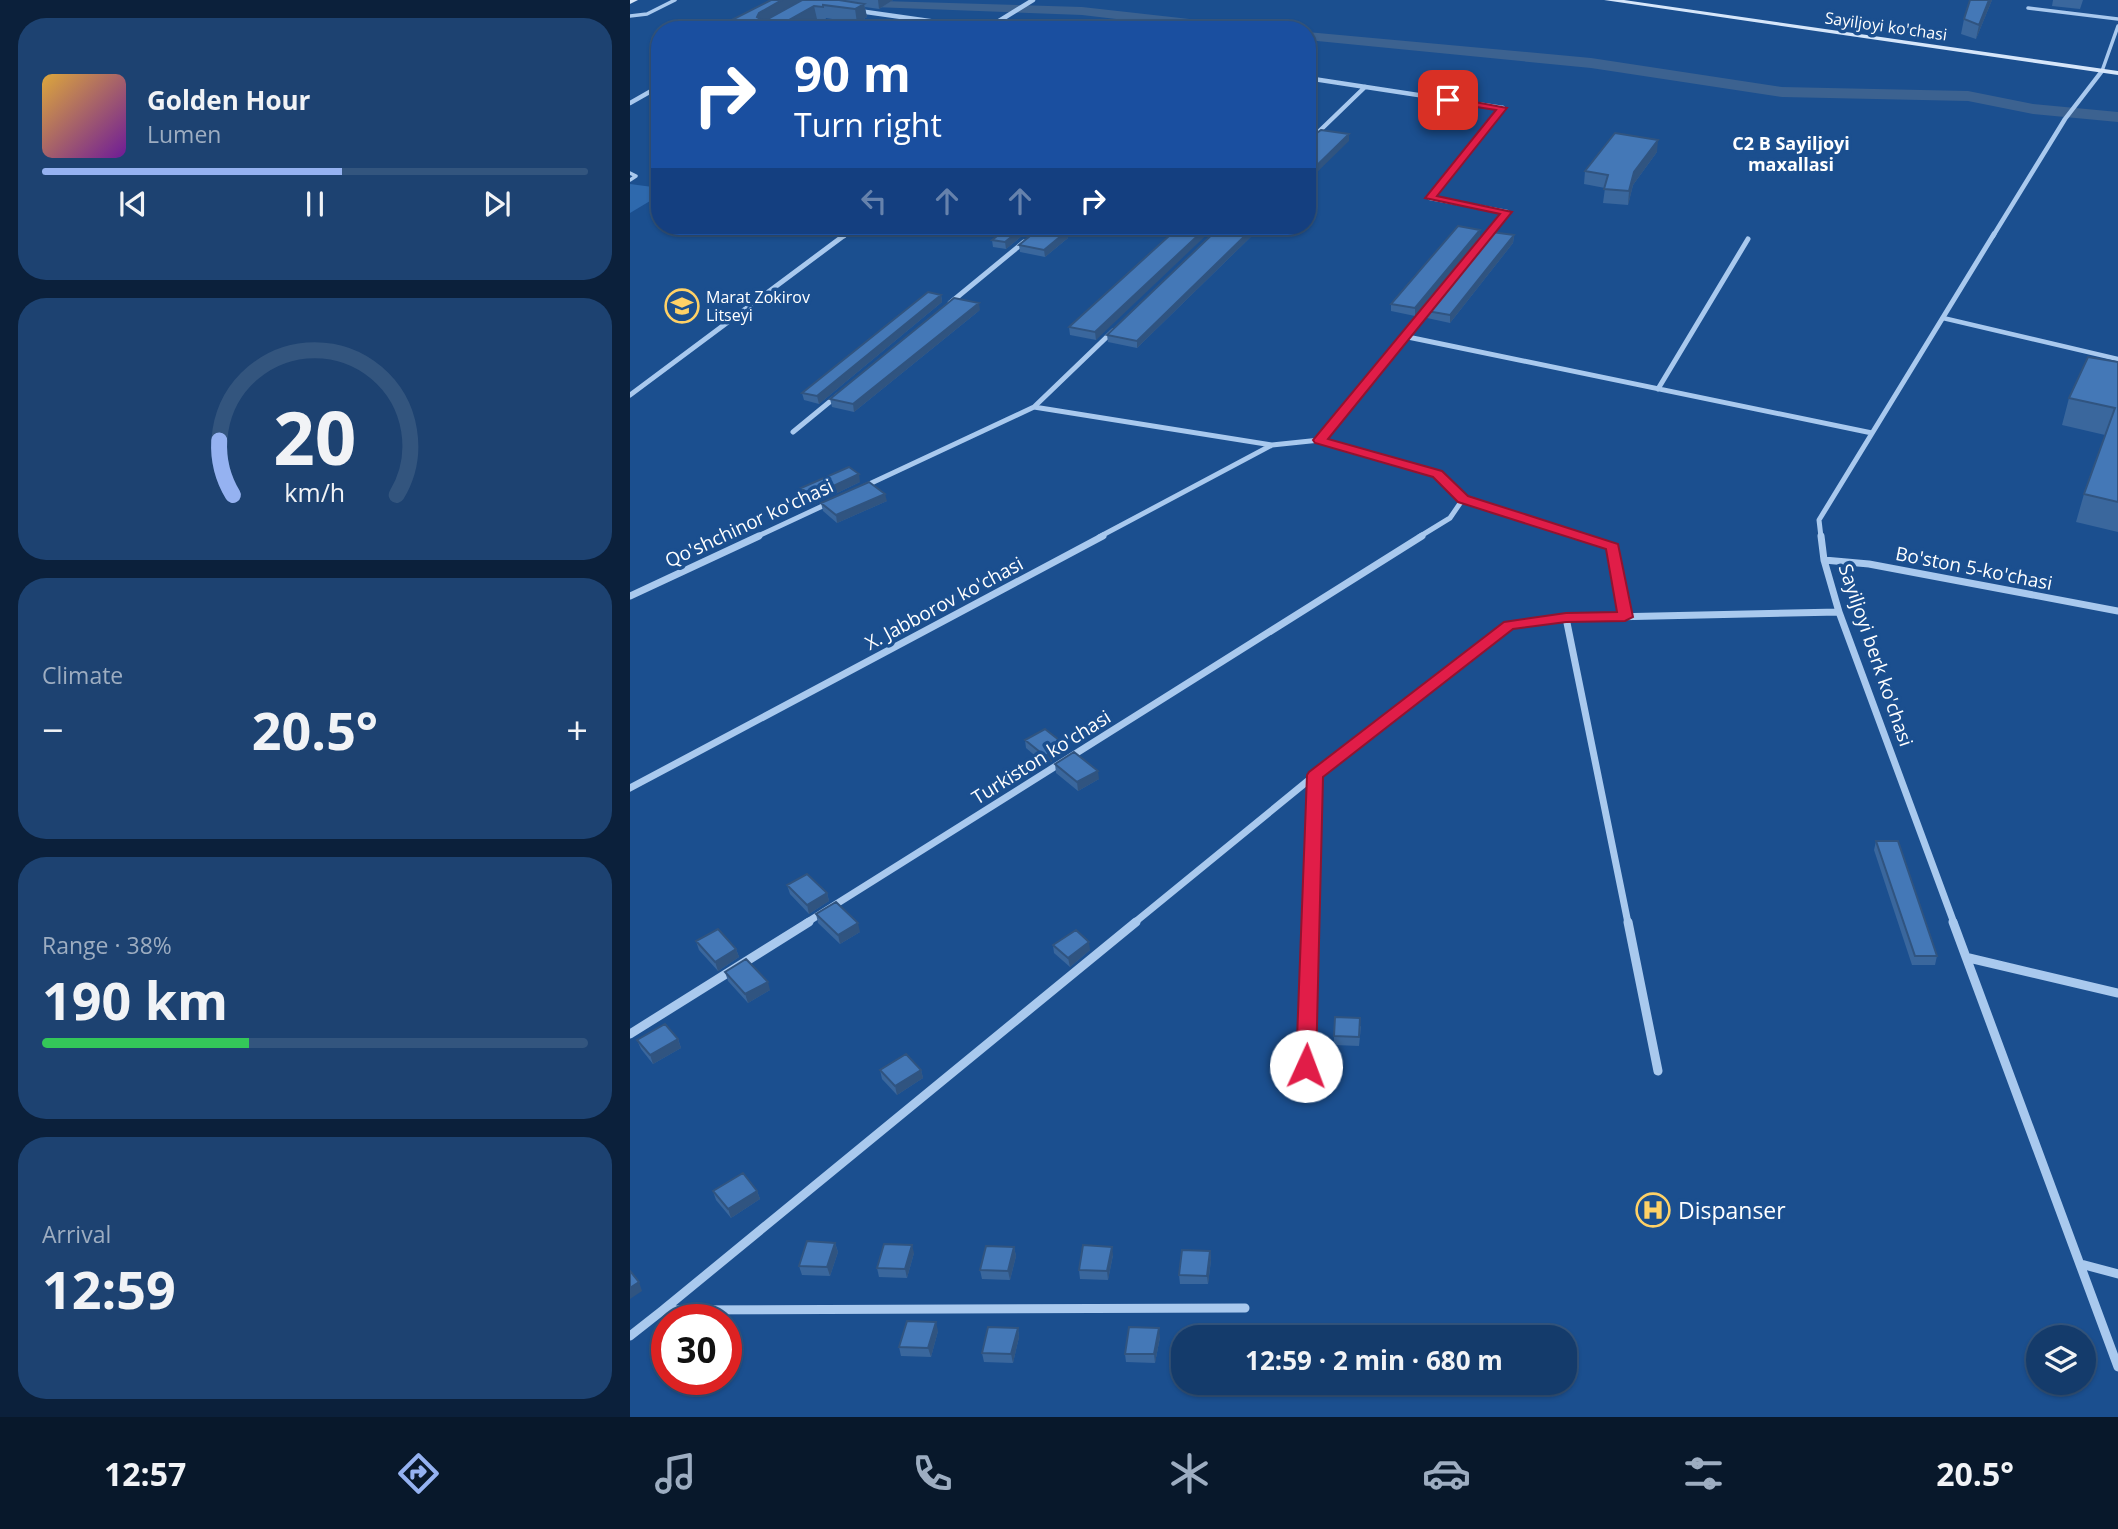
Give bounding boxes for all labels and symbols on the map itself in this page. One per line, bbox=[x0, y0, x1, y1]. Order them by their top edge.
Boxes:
street label: Sayiljoyi ko'chasi bbox=[1823, 7, 1949, 45]
pin bbox=[1418, 70, 1478, 130]
district label: C2 B Sayiljoyi maxallasi bbox=[1732, 131, 1850, 176]
place label: Marat Zokirov Litseyi bbox=[706, 286, 810, 326]
school or university icon: Marat Zokirov Litseyi bbox=[663, 287, 701, 325]
street label: Qo'shchinor ko'chasi bbox=[661, 473, 837, 573]
street label: Bo'ston 5-ko'chasi bbox=[1893, 540, 2055, 596]
street label: X. Jabborov ko'chasi bbox=[860, 550, 1028, 656]
street label: Sayiljoyi berk ko'chasi bbox=[1833, 560, 1919, 750]
street label: Turkiston ko'chasi bbox=[967, 704, 1115, 810]
position arrow bbox=[1269, 1029, 1343, 1103]
hospital icon: Dispanser bbox=[1634, 1191, 1672, 1229]
place label: Dispanser bbox=[1678, 1194, 1786, 1226]
speed limit sign: 30 bbox=[651, 1304, 742, 1395]

